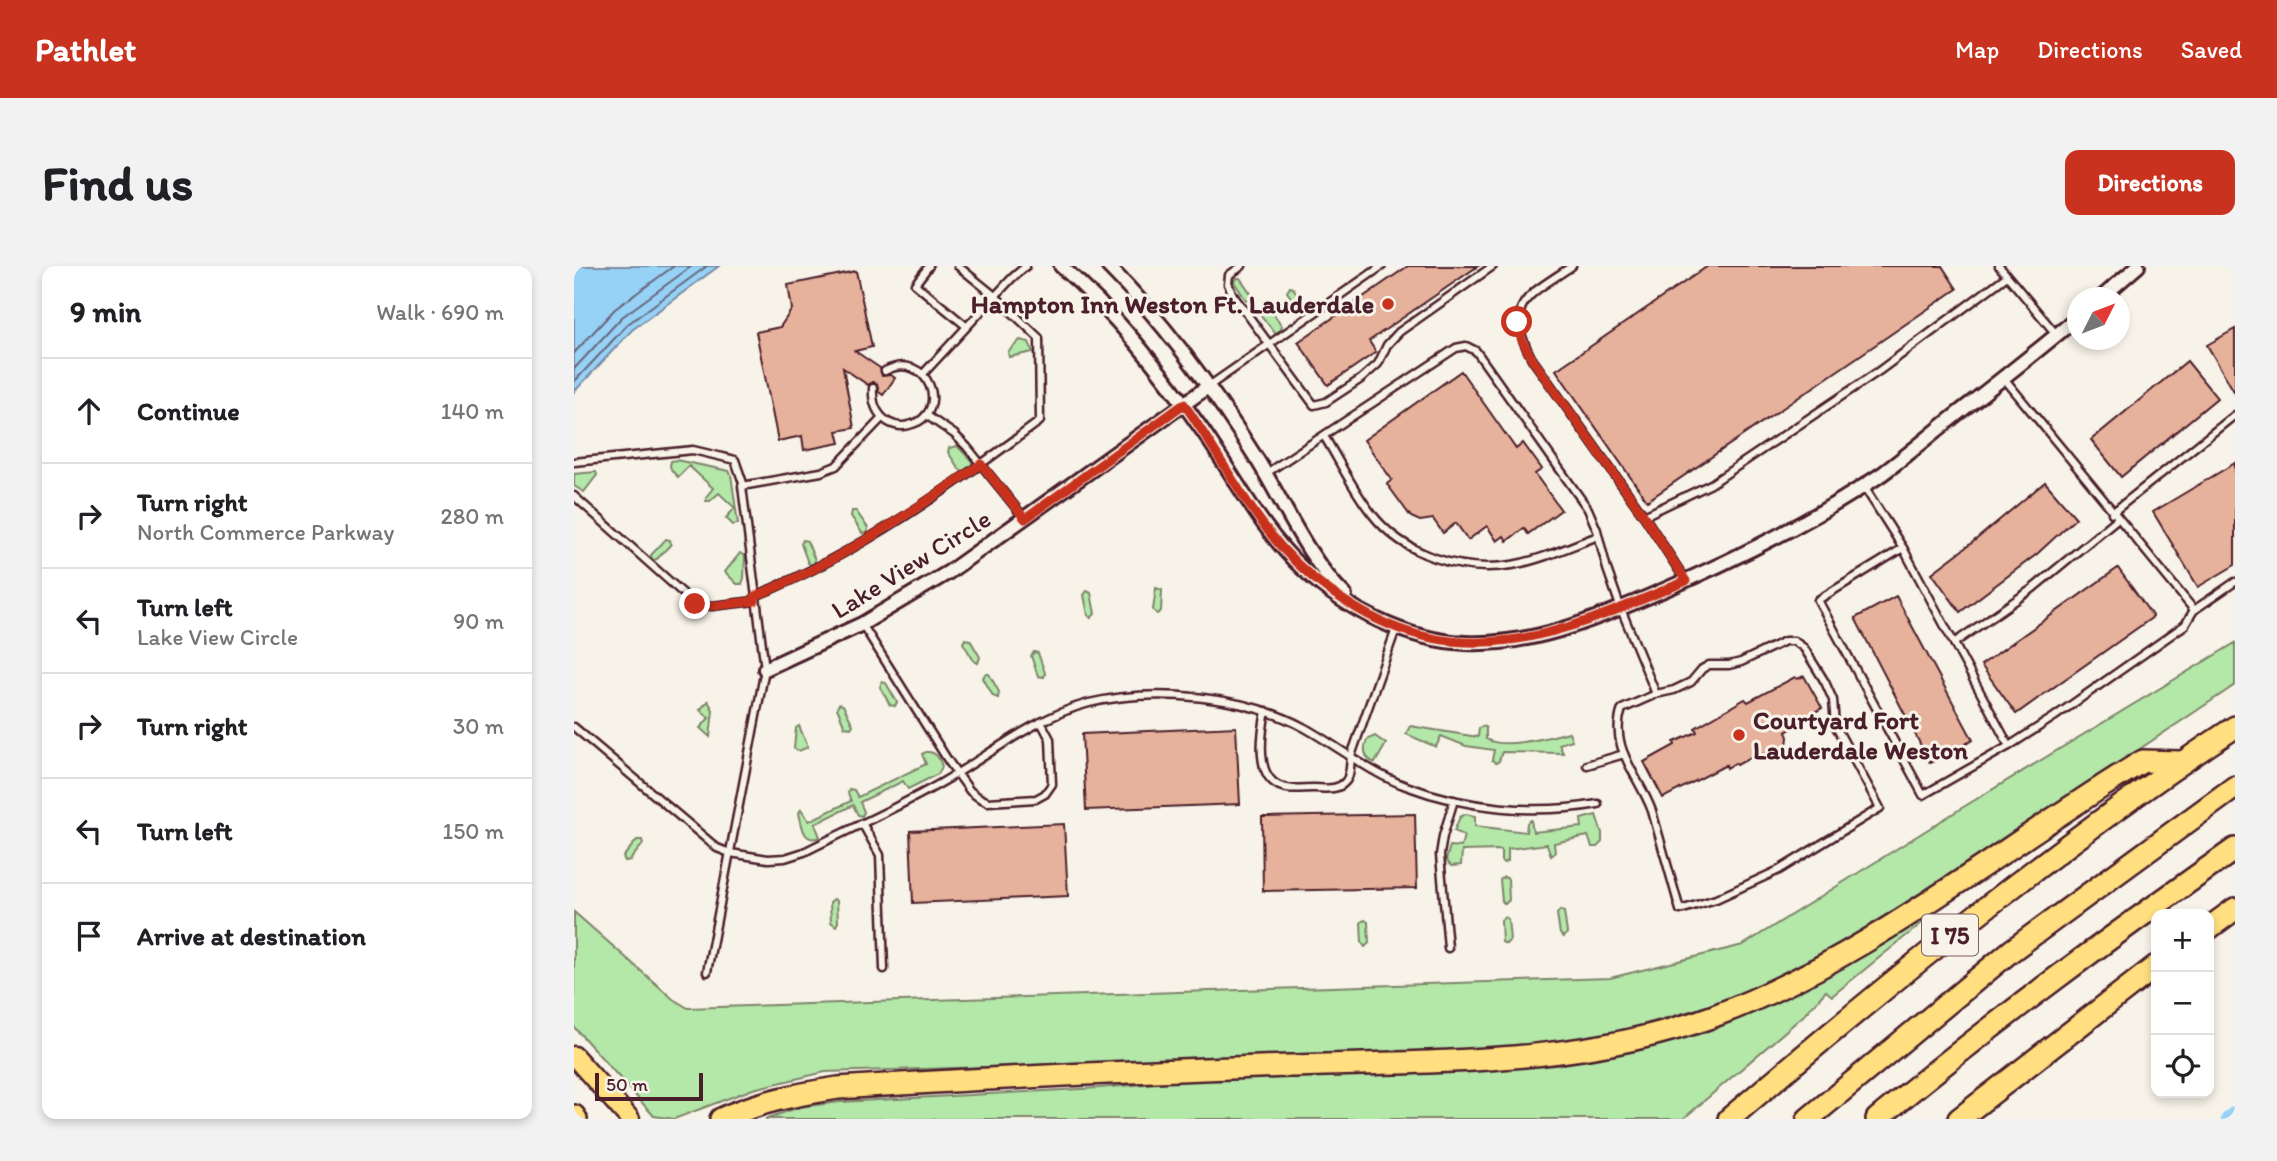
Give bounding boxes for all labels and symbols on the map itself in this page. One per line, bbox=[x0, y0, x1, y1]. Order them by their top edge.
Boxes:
north arrow bbox=[2067, 287, 2130, 350]
place label: Hampton Inn Weston Ft. Lauderdale bbox=[971, 288, 1374, 320]
marker: Hampton Inn Weston Ft. Lauderdale bbox=[1380, 296, 1396, 312]
route start bbox=[1501, 306, 1532, 337]
street label: Lake View Circle bbox=[825, 502, 997, 626]
route end bbox=[679, 588, 710, 619]
place label: Courtyard Fort Lauderdale Weston bbox=[1753, 704, 1968, 766]
marker: Courtyard Fort Lauderdale Weston bbox=[1731, 727, 1747, 743]
road number: I 75 bbox=[1922, 914, 1978, 956]
scale bar bbox=[595, 1070, 704, 1102]

